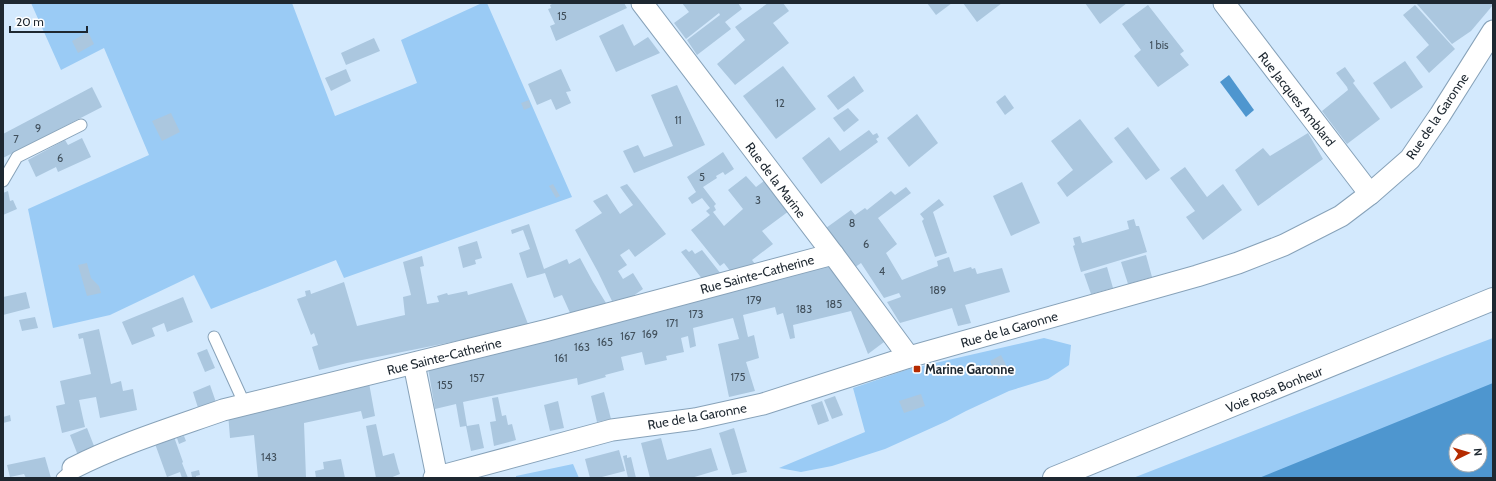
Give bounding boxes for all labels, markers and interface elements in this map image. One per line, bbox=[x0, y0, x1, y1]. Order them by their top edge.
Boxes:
scale bar bbox=[10, 8, 87, 34]
house number: 15 bbox=[557, 9, 567, 23]
text: 20 m bbox=[16, 14, 44, 29]
house number: 1 bis bbox=[1149, 38, 1169, 52]
street label: Rue Jacques Amblard bbox=[1255, 49, 1339, 149]
street label: Rue de la Garonne bbox=[1402, 70, 1472, 162]
house number: 12 bbox=[775, 96, 785, 110]
house number: 11 bbox=[674, 113, 682, 127]
house number: 9 bbox=[35, 121, 41, 135]
house number: 7 bbox=[13, 132, 19, 146]
street label: Rue de la Marine bbox=[742, 139, 810, 221]
house number: 6 bbox=[57, 151, 63, 165]
house number: 5 bbox=[699, 170, 705, 184]
house number: 3 bbox=[755, 193, 761, 207]
house number: 8 bbox=[849, 216, 855, 230]
house number: 6 bbox=[863, 237, 869, 251]
street label: Rue Sainte-Catherine bbox=[698, 251, 816, 297]
house number: 4 bbox=[879, 264, 886, 278]
house number: 189 bbox=[930, 283, 946, 297]
house number: 179 bbox=[746, 293, 762, 307]
house number: 185 bbox=[826, 297, 842, 311]
house number: 183 bbox=[796, 302, 812, 316]
house number: 173 bbox=[688, 307, 704, 321]
street label: Rue de la Garonne bbox=[959, 307, 1060, 351]
house number: 171 bbox=[666, 316, 678, 330]
house number: 169 bbox=[642, 327, 658, 341]
house number: 167 bbox=[620, 329, 636, 343]
street label: Rue Sainte-Catherine bbox=[385, 334, 503, 378]
house number: 165 bbox=[597, 335, 613, 349]
house number: 163 bbox=[574, 340, 590, 354]
house number: 161 bbox=[554, 351, 568, 365]
place label: Marine Garonne bbox=[925, 361, 1014, 377]
street label: Voie Rosa Bonheur bbox=[1223, 362, 1325, 416]
marker: Marine Garonne bbox=[912, 364, 922, 374]
house number: 175 bbox=[730, 370, 746, 384]
house number: 157 bbox=[469, 371, 485, 385]
house number: 155 bbox=[437, 378, 453, 392]
street label: Rue de la Garonne bbox=[646, 399, 748, 433]
north arrow bbox=[1448, 433, 1488, 473]
text: N bbox=[1471, 448, 1485, 457]
house number: 143 bbox=[261, 450, 277, 464]

